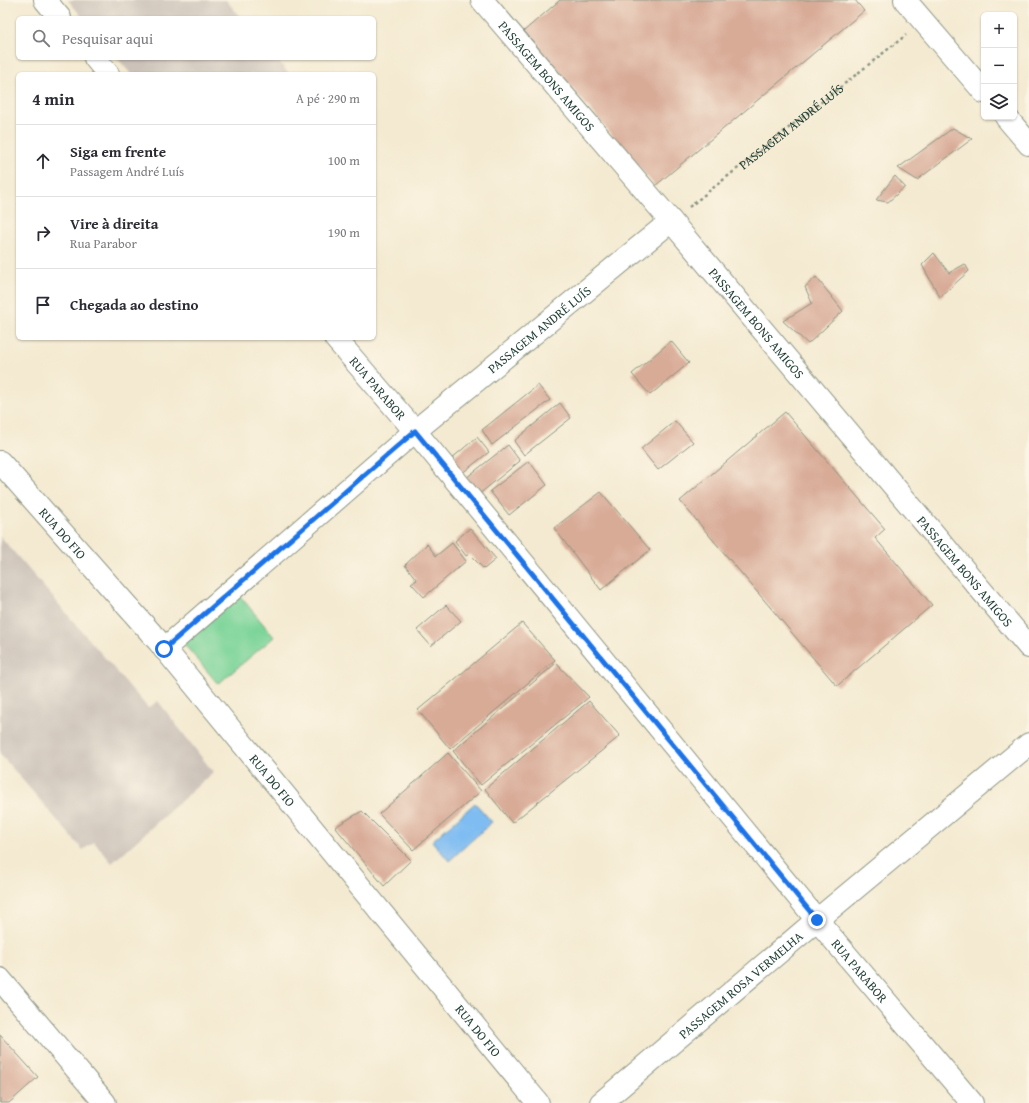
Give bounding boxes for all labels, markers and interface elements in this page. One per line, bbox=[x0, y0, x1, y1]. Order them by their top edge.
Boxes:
map controls bbox=[981, 12, 1017, 120]
button: + bbox=[981, 12, 1017, 48]
search box bbox=[16, 16, 376, 60]
street label: PASSAGEM BONS AMIGOS bbox=[494, 17, 600, 135]
icon: search bbox=[30, 27, 52, 49]
text: Pesquisar aqui bbox=[62, 28, 153, 49]
button: − bbox=[981, 48, 1017, 84]
street label: PASSAGEM ANDRÉ LUÍS bbox=[734, 79, 847, 174]
button: layers bbox=[981, 84, 1017, 120]
text: 4 min bbox=[32, 86, 74, 111]
text: A pé · 290 m bbox=[296, 89, 360, 108]
text: Siga em frente bbox=[70, 141, 166, 162]
icon: ahead bbox=[32, 150, 54, 172]
text: 100 m bbox=[328, 151, 360, 170]
text: Passagem André Luís bbox=[70, 162, 184, 181]
text: Vire à direita bbox=[70, 213, 158, 234]
icon: right bbox=[32, 222, 54, 244]
text: 190 m bbox=[328, 223, 360, 242]
text: Rua Parabor bbox=[70, 234, 137, 253]
street label: PASSAGEM BONS AMIGOS bbox=[704, 263, 809, 383]
street label: PASSAGEM ANDRÉ LUÍS bbox=[483, 281, 595, 377]
icon: arrive bbox=[32, 294, 54, 316]
text: Chegada ao destino bbox=[70, 294, 198, 315]
street label: RUA PARABOR bbox=[345, 352, 411, 424]
street label: RUA DO FIO bbox=[35, 503, 91, 563]
street label: PASSAGEM BONS AMIGOS bbox=[913, 511, 1017, 631]
route start bbox=[155, 640, 173, 658]
street label: RUA DO FIO bbox=[245, 750, 300, 811]
route end bbox=[808, 911, 826, 929]
street label: PASSAGEM ROSA VERMELHA bbox=[674, 926, 807, 1043]
street label: RUA PARABOR bbox=[827, 935, 893, 1007]
street label: RUA DO FIO bbox=[451, 1000, 506, 1061]

